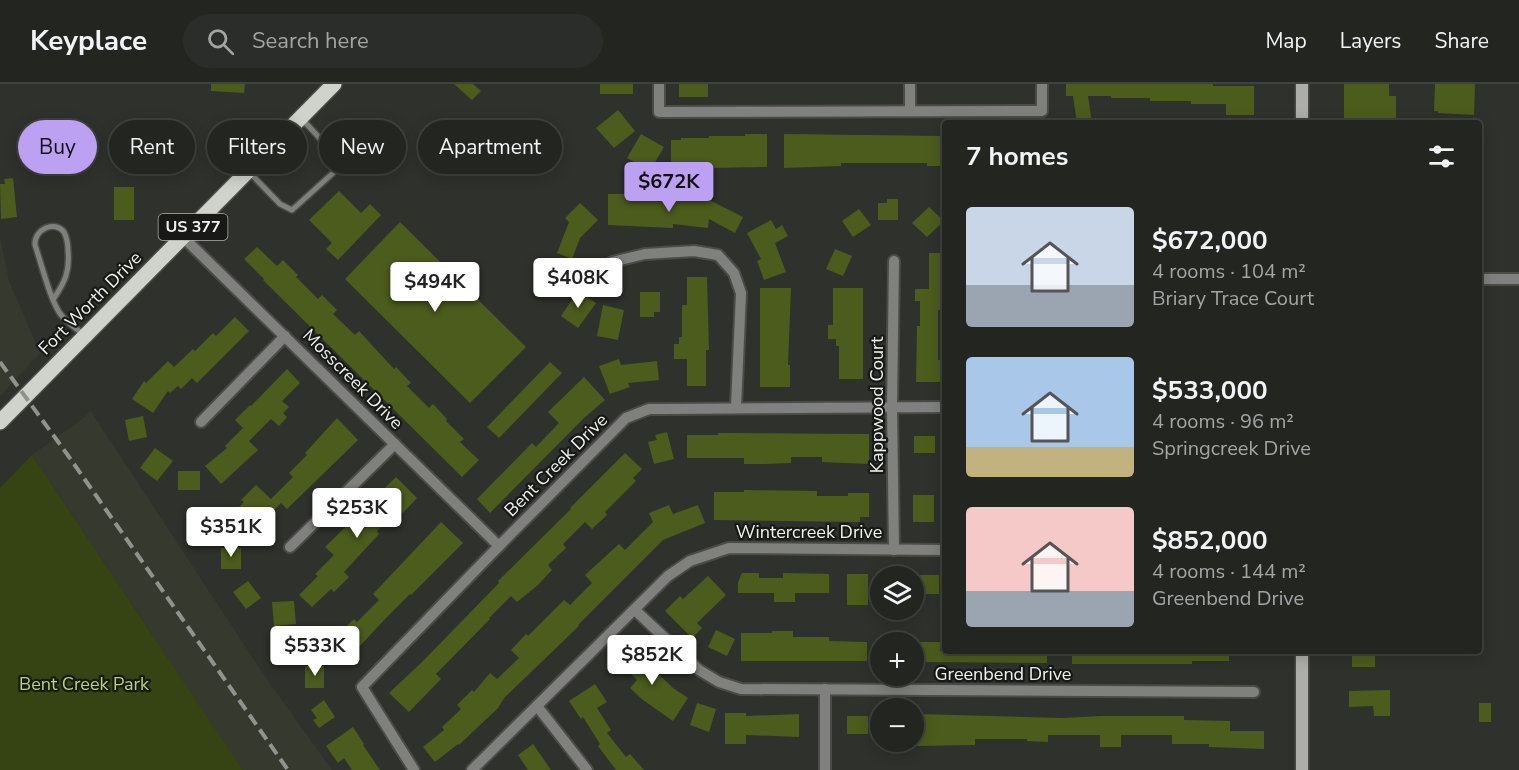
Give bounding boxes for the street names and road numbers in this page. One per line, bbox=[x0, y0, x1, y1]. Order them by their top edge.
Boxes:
road number: US 377 bbox=[158, 214, 228, 240]
street label: Fort Worth Drive bbox=[33, 246, 147, 360]
street label: Mosscreek Drive bbox=[298, 324, 408, 434]
street label: Kappwood Court bbox=[865, 336, 889, 473]
street label: Bent Creek Drive bbox=[499, 408, 613, 522]
street label: Wintercreek Drive bbox=[736, 520, 882, 544]
street label: Greenbend Drive bbox=[935, 662, 1071, 686]

